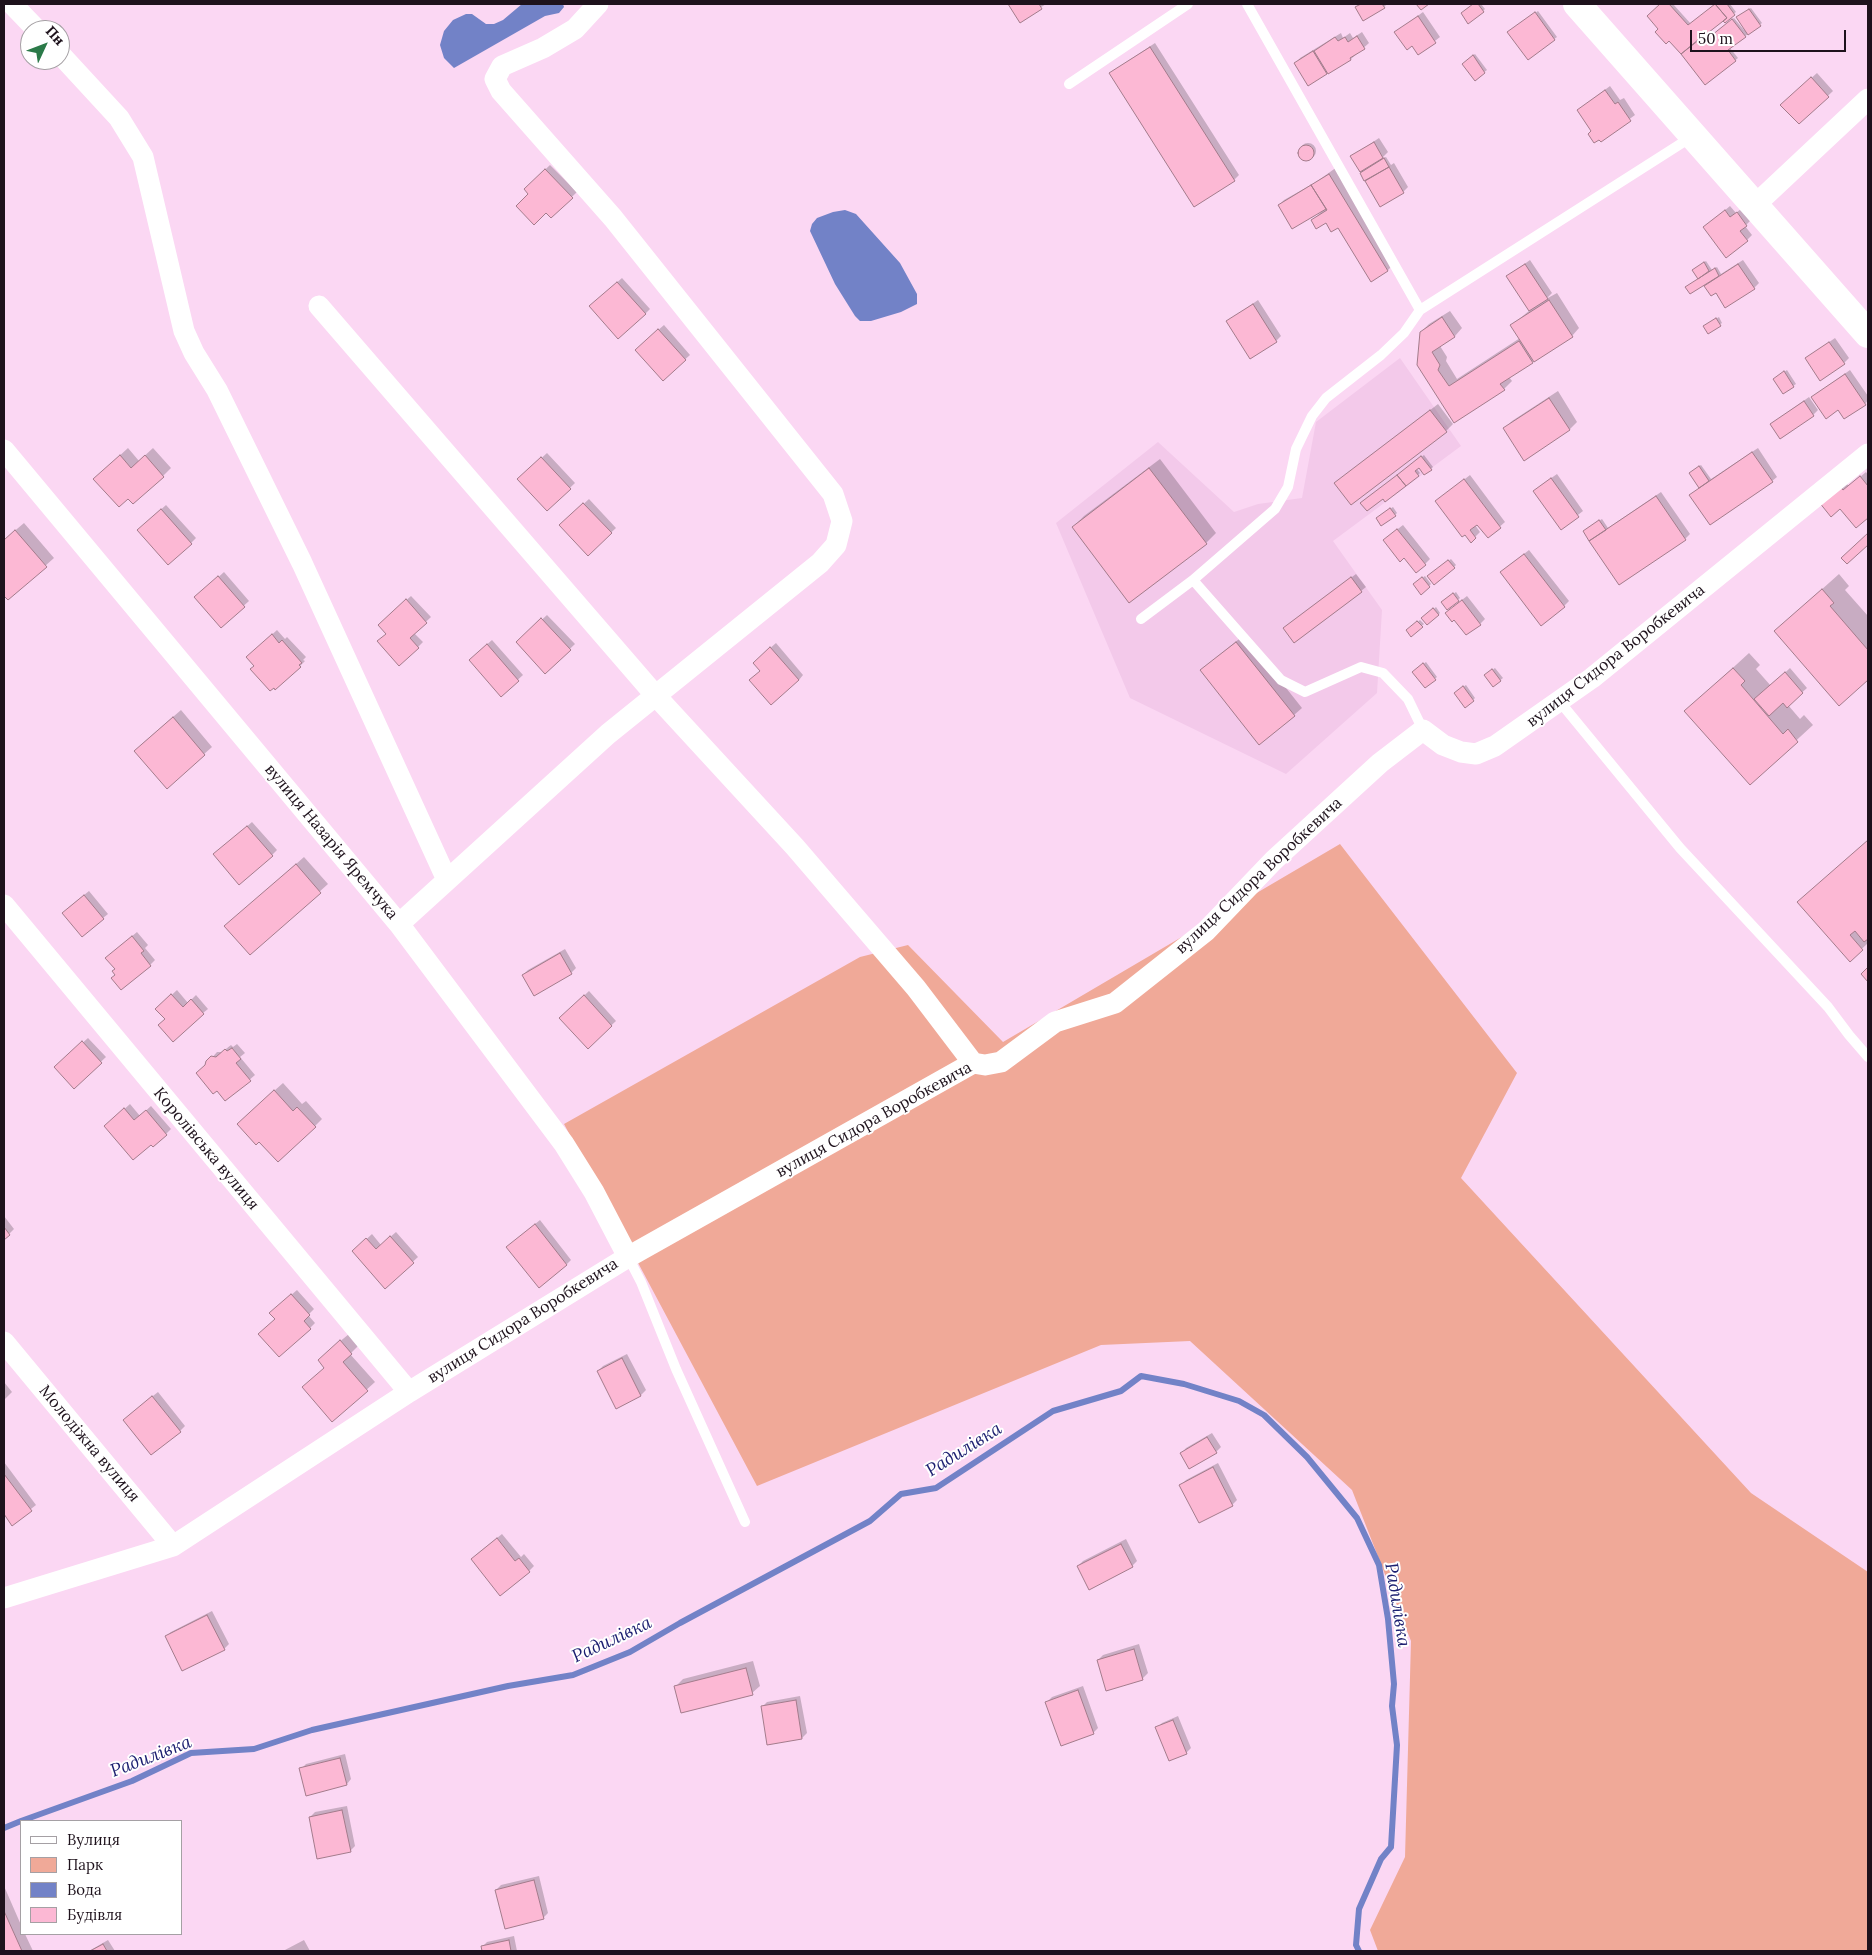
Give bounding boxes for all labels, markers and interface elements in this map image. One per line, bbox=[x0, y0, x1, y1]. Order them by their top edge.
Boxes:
north arrow bbox=[20, 20, 70, 70]
scale bar bbox=[1692, 20, 1848, 52]
text: Пн bbox=[42, 22, 69, 49]
text: 50 m bbox=[1698, 29, 1733, 48]
street label: вулиця Сидора Воробкевича bbox=[1523, 581, 1709, 731]
street label: вулиця Назарія Яремчука bbox=[260, 760, 402, 924]
street label: вулиця Сидора Воробкевича bbox=[1172, 794, 1346, 958]
street label: вулиця Сидора Воробкевича bbox=[773, 1058, 975, 1182]
street label: Королівська вулиця bbox=[149, 1084, 263, 1214]
street label: вулиця Сидора Воробкевича bbox=[424, 1254, 622, 1388]
street label: Молодіжна вулиця bbox=[35, 1382, 143, 1506]
water label: Радилівка bbox=[922, 1418, 1006, 1482]
water label: Радилівка bbox=[1380, 1561, 1414, 1649]
water label: Радилівка bbox=[569, 1612, 655, 1668]
water label: Радилівка bbox=[107, 1732, 195, 1782]
legend bbox=[20, 1820, 182, 1935]
text: Вулиця bbox=[67, 1830, 120, 1849]
text: Парк bbox=[67, 1855, 103, 1874]
text: Вода bbox=[67, 1880, 102, 1899]
text: Будівля bbox=[67, 1905, 122, 1924]

